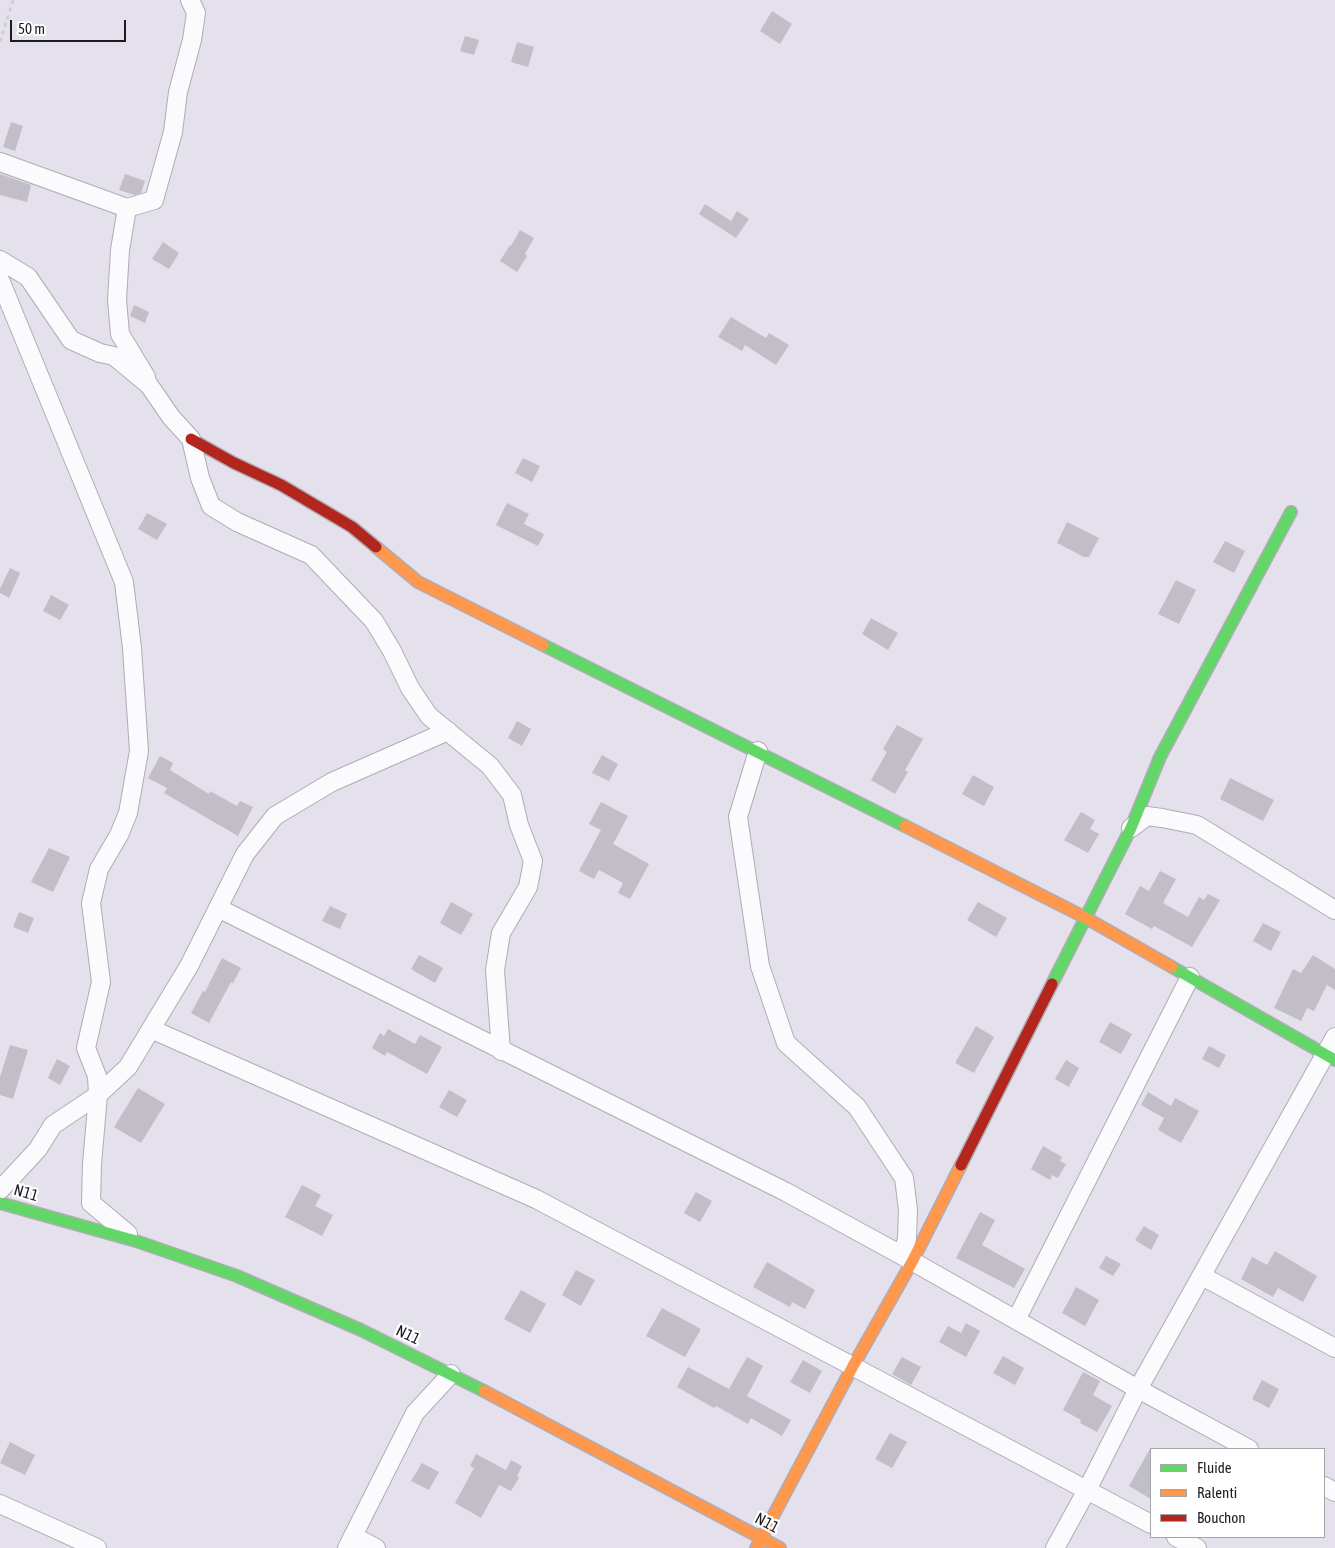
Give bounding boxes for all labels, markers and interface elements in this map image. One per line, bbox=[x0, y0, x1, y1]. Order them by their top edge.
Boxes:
scale bar bbox=[12, 10, 129, 42]
text: 50 m bbox=[18, 20, 45, 37]
street label: N11 bbox=[12, 1180, 40, 1206]
street label: N11 bbox=[393, 1321, 423, 1349]
legend bbox=[1150, 1448, 1325, 1538]
text: Fluide bbox=[1197, 1459, 1232, 1476]
text: Ralenti bbox=[1197, 1484, 1237, 1501]
street label: N11 bbox=[752, 1509, 782, 1537]
text: Bouchon bbox=[1197, 1509, 1246, 1526]

